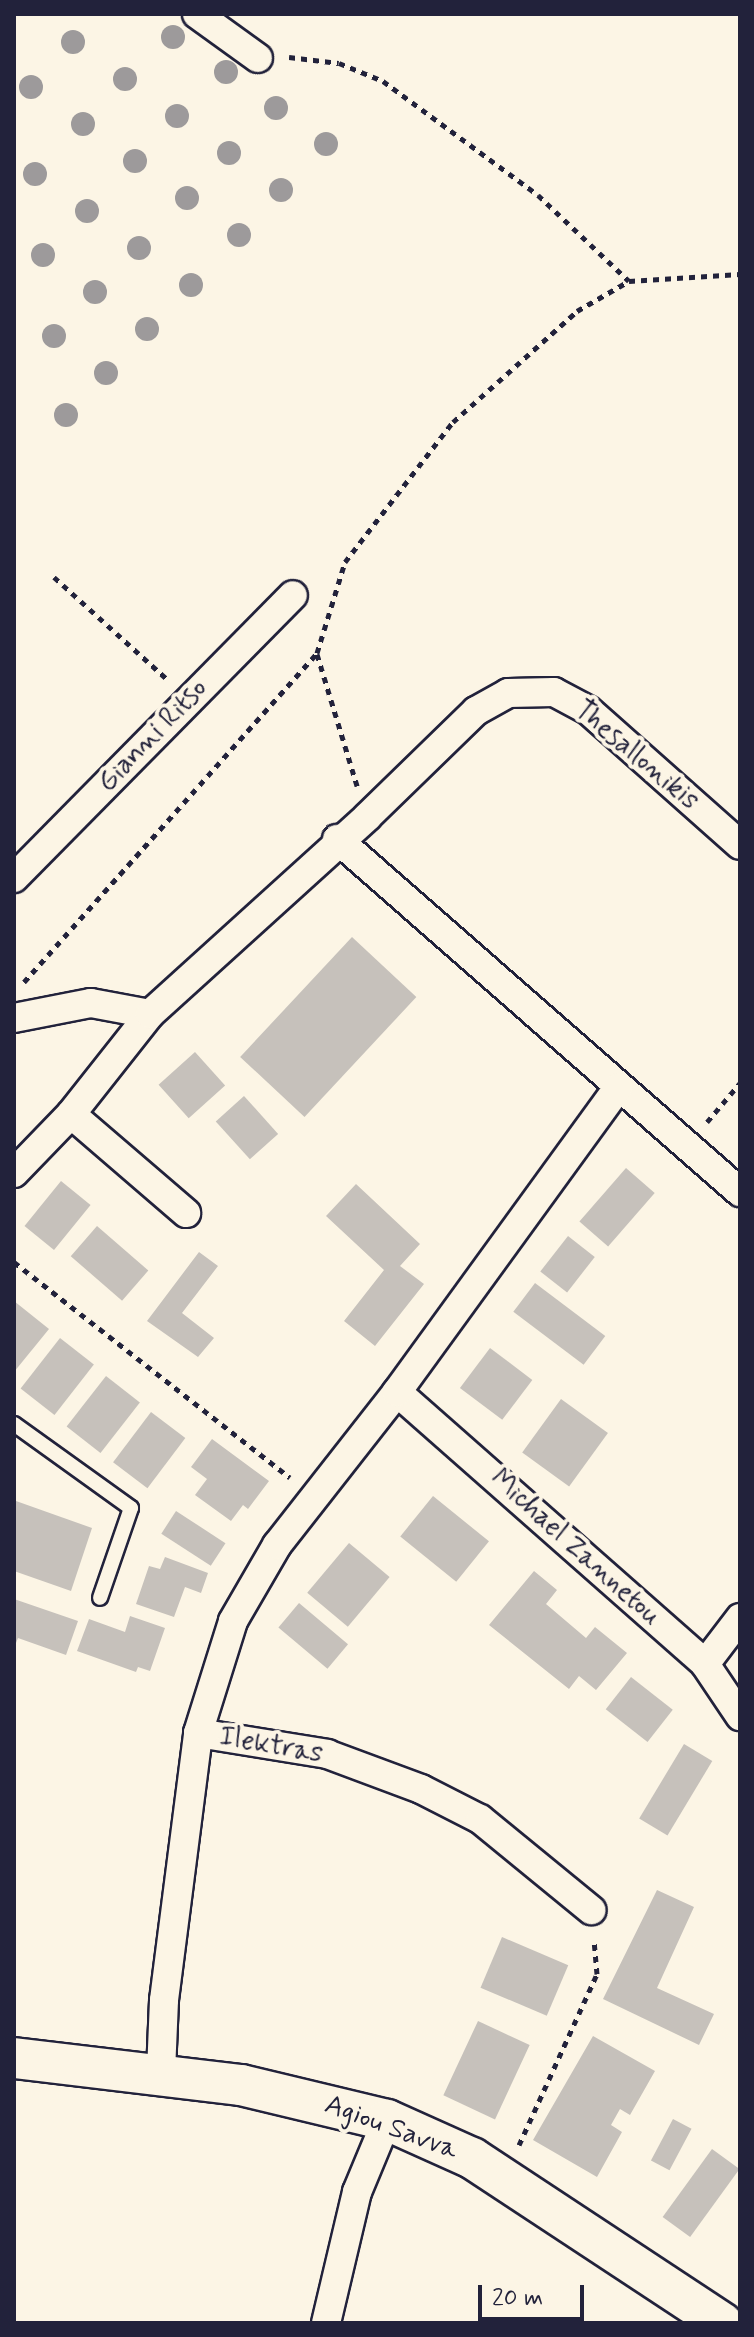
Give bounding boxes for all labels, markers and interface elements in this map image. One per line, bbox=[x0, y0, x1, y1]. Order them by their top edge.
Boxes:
street label: Gianni Ritso bbox=[91, 672, 215, 800]
street label: Thesallonikis bbox=[567, 694, 705, 818]
street label: Michael Zannetou bbox=[481, 1461, 669, 1635]
street label: Ilektras bbox=[217, 1720, 325, 1772]
street label: Agiou Savva bbox=[321, 2089, 461, 2167]
scale bar bbox=[482, 2269, 588, 2319]
text: 20 m bbox=[492, 2283, 543, 2314]

